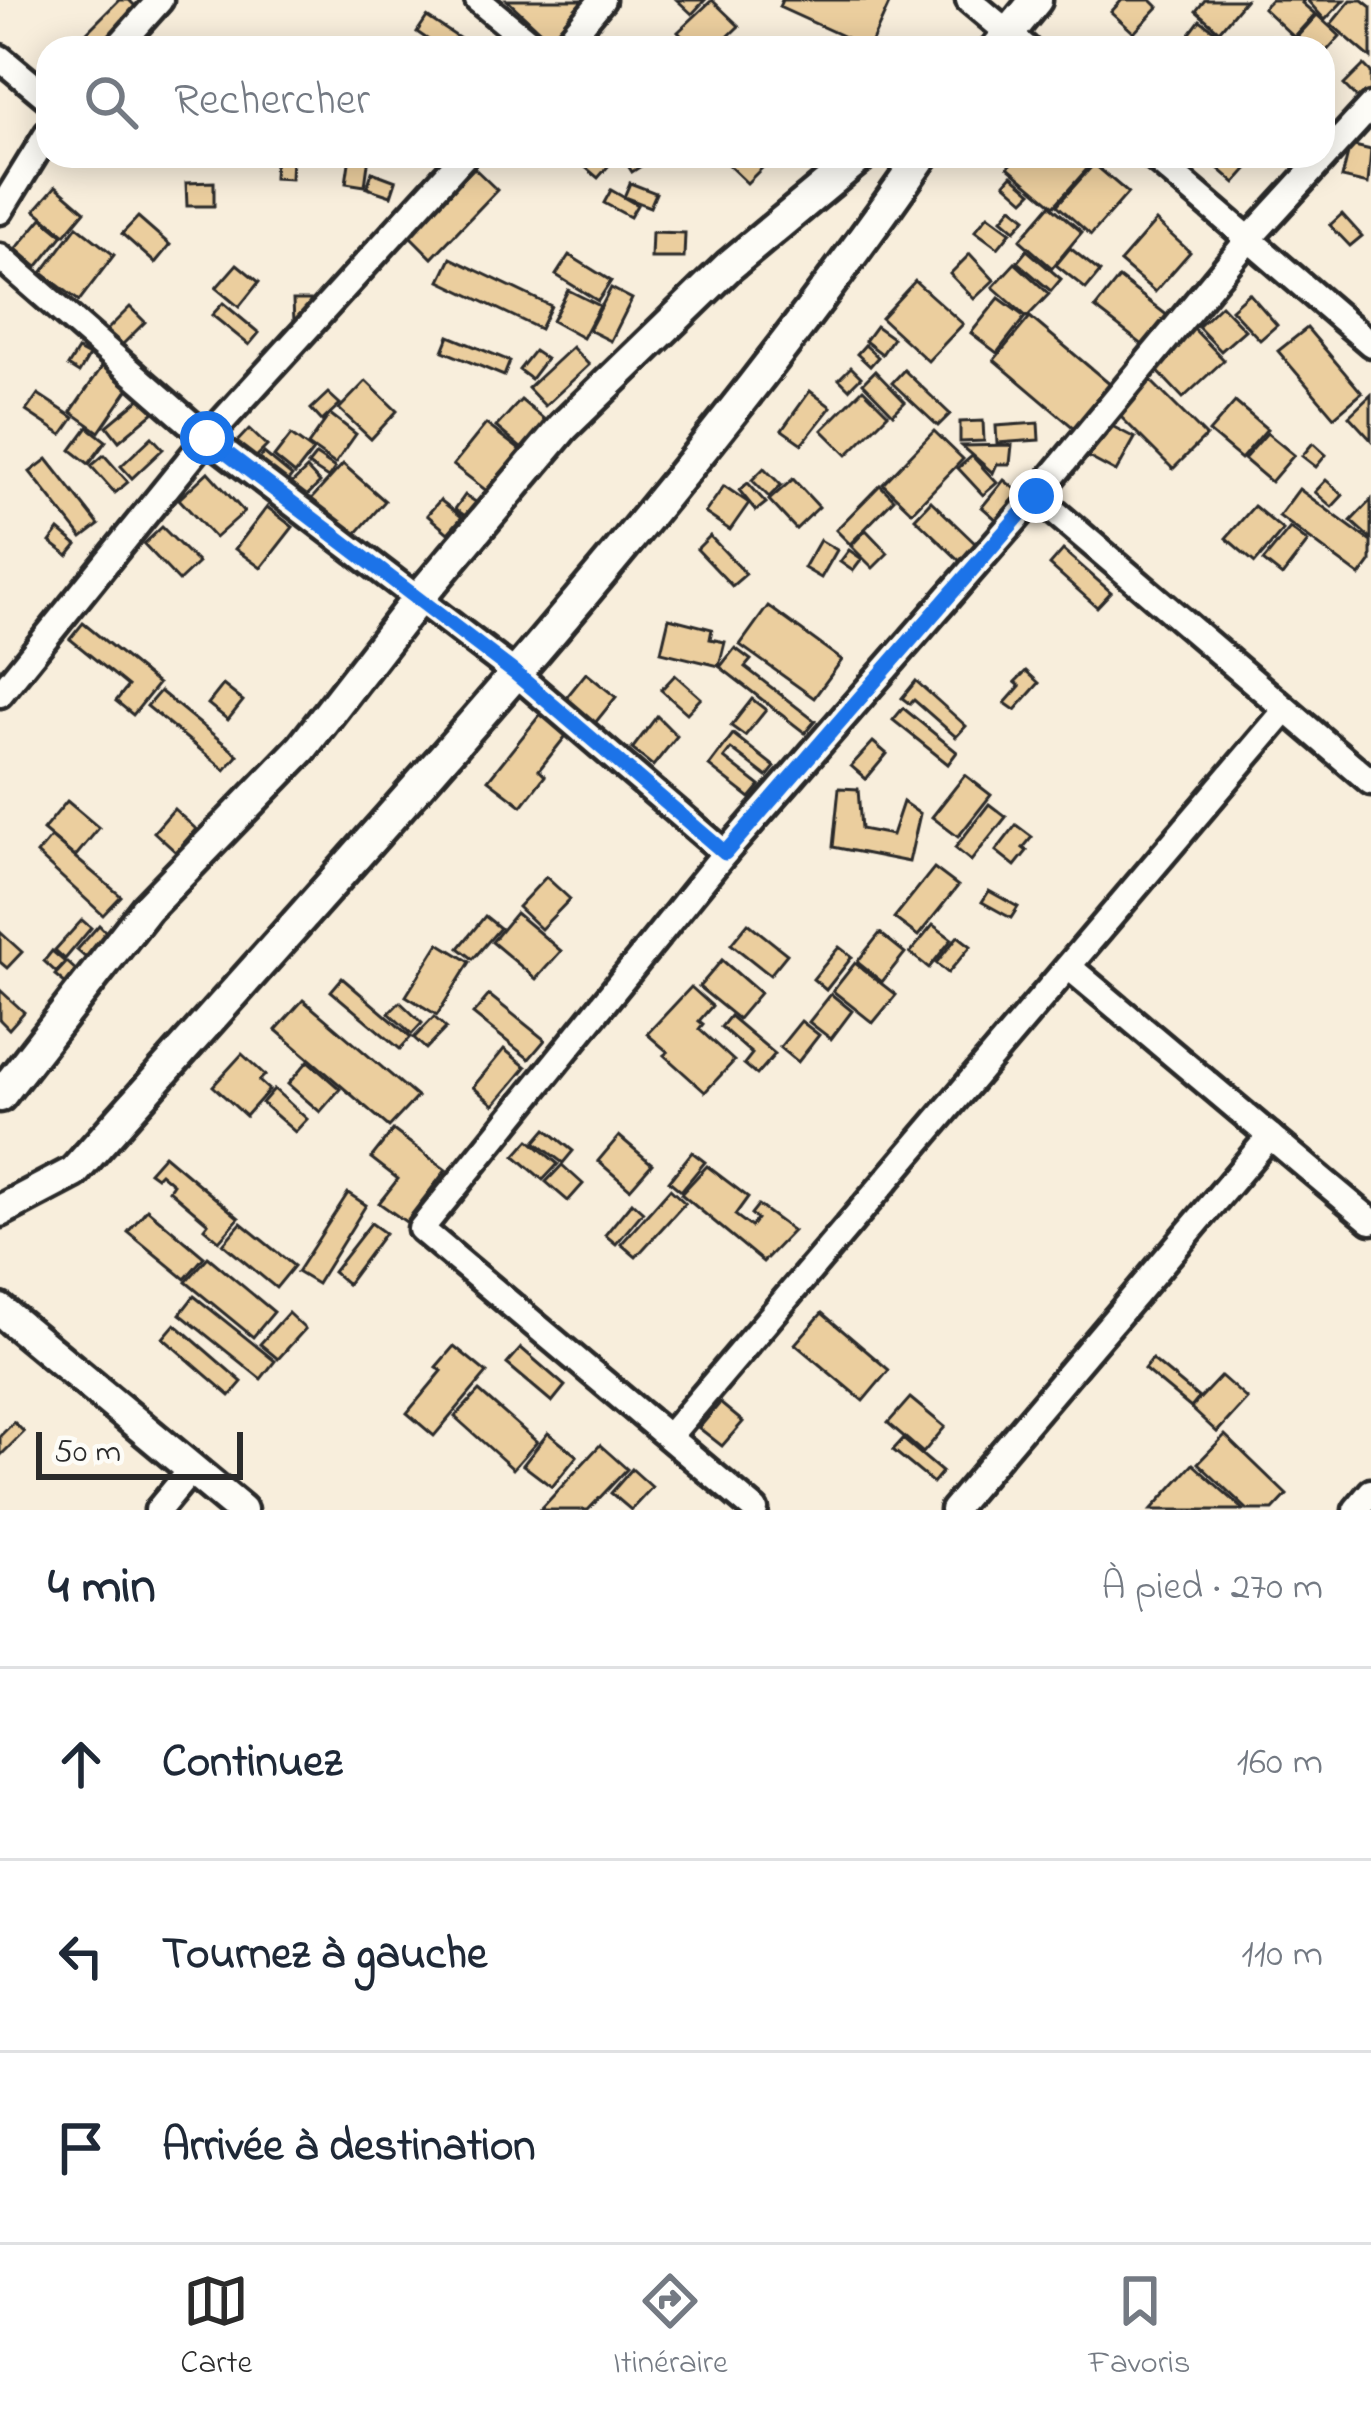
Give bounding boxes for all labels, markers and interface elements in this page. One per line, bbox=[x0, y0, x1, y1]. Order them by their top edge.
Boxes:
search box bbox=[36, 36, 1335, 168]
icon: search bbox=[78, 69, 144, 135]
text: Rechercher bbox=[174, 69, 370, 135]
route start bbox=[180, 411, 234, 465]
route end bbox=[1009, 469, 1063, 523]
scale bar bbox=[36, 1426, 243, 1479]
text: 50 m bbox=[54, 1429, 121, 1477]
text: 4 min bbox=[48, 1551, 156, 1626]
text: À pied · 270 m bbox=[1101, 1560, 1323, 1617]
icon: ahead bbox=[48, 1731, 114, 1797]
text: Continuez bbox=[162, 1731, 342, 1797]
text: 160 m bbox=[1237, 1735, 1323, 1792]
icon: left bbox=[48, 1923, 114, 1989]
text: Tournez à gauche bbox=[162, 1923, 487, 1989]
text: 110 m bbox=[1241, 1927, 1323, 1984]
icon: arrive bbox=[48, 2115, 114, 2181]
text: Arrivée à destination bbox=[162, 2115, 536, 2181]
tab: Carte bbox=[180, 2268, 252, 2388]
tab: Itinéraire bbox=[613, 2268, 728, 2388]
tab: Favoris bbox=[1089, 2268, 1191, 2388]

